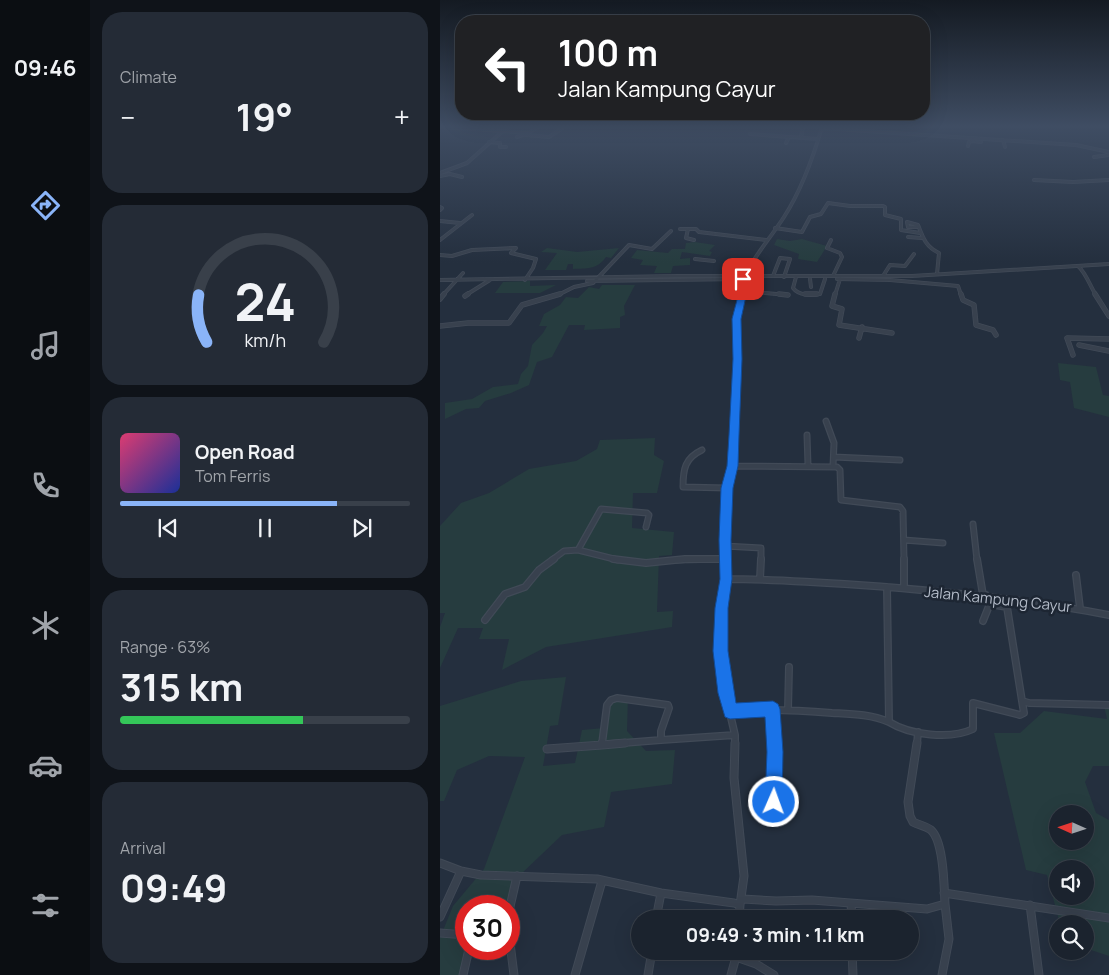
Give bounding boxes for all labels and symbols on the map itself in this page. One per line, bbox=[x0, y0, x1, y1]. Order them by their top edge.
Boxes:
pin bbox=[722, 258, 764, 300]
street label: Jalan Kampung Cayur bbox=[923, 581, 1073, 617]
position arrow bbox=[747, 775, 799, 827]
north arrow bbox=[1049, 805, 1094, 850]
speed limit sign: 30 bbox=[455, 895, 520, 960]

